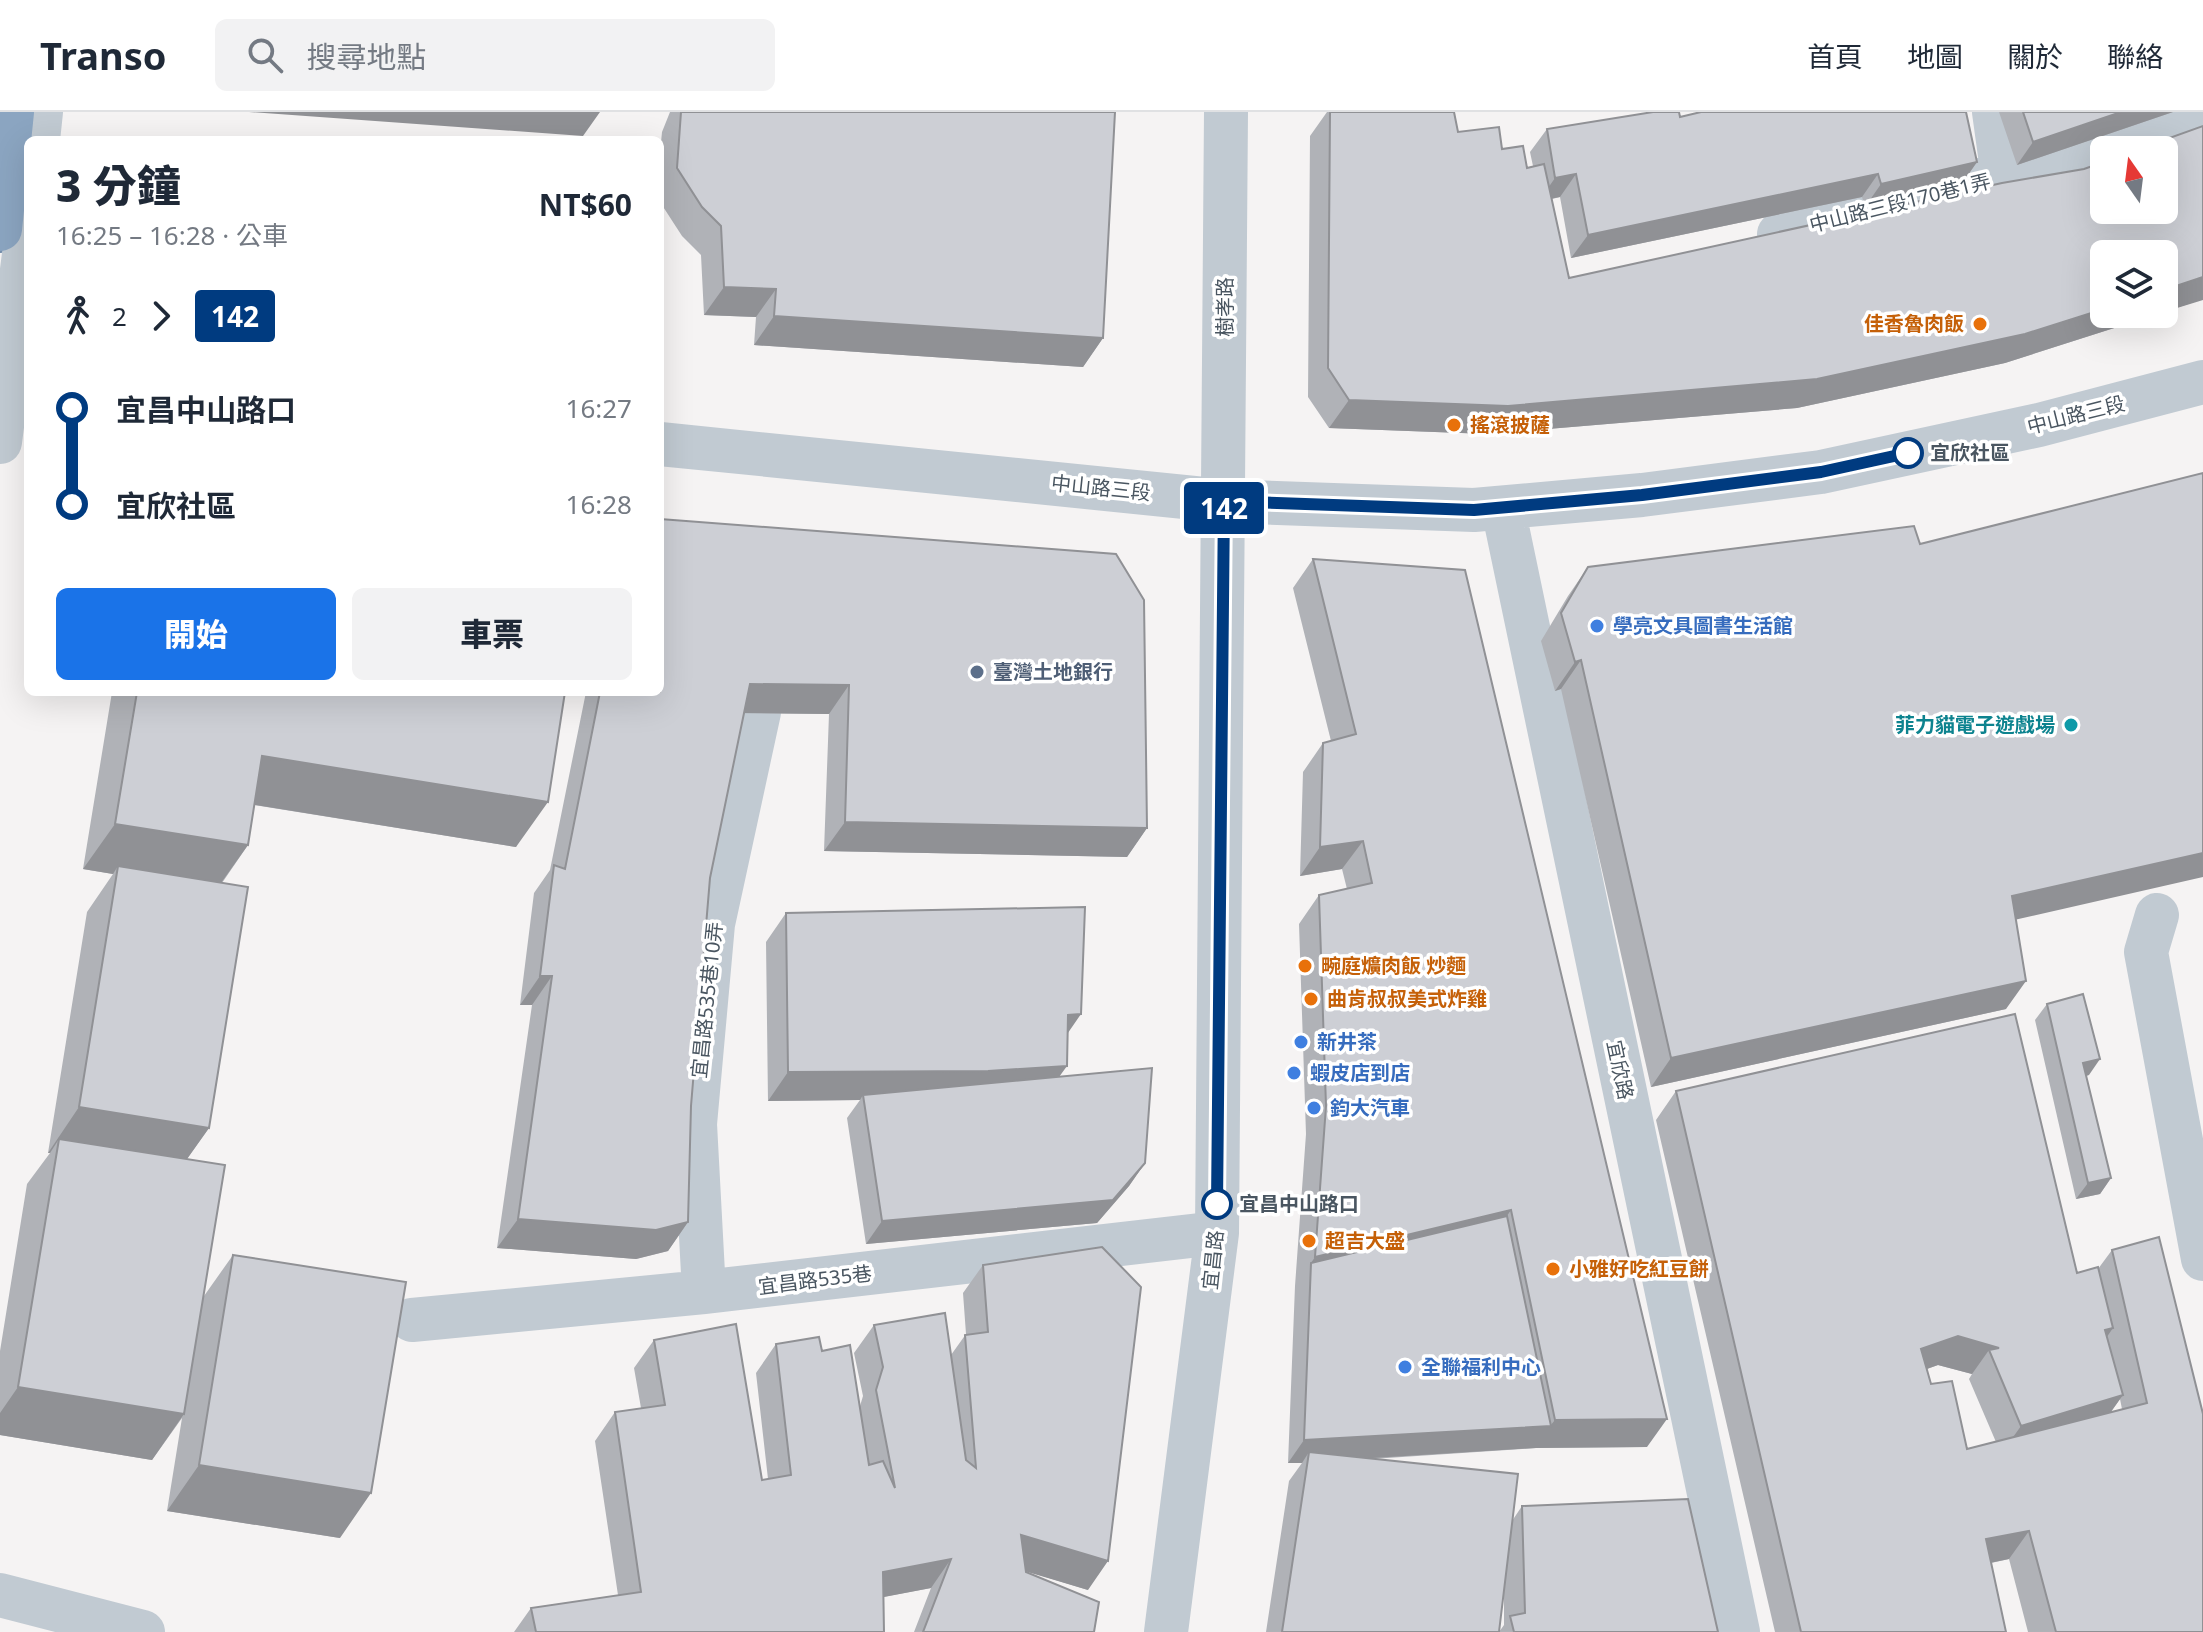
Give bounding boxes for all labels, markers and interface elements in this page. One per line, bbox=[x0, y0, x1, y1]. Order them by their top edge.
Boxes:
search box bbox=[215, 19, 775, 91]
text: Transo bbox=[40, 29, 167, 81]
icon: search bbox=[243, 33, 287, 77]
text: 搜尋地點 bbox=[307, 36, 427, 77]
text: 首頁 bbox=[1807, 37, 1863, 75]
text: 地圖 bbox=[1907, 37, 1963, 75]
text: 關於 bbox=[2007, 37, 2063, 75]
text: 聯絡 bbox=[2107, 37, 2163, 75]
north arrow bbox=[2090, 136, 2178, 224]
map controls bbox=[2090, 136, 2178, 328]
text: 3 分鐘 bbox=[56, 155, 181, 215]
street label: 中山路三段170巷1弄 bbox=[1806, 167, 1993, 238]
text: NT$60 bbox=[539, 184, 632, 225]
text: 16:25 – 16:28 · 公車 bbox=[56, 217, 288, 253]
button: layers bbox=[2090, 240, 2178, 328]
street label: 樹孝路 bbox=[1211, 277, 1238, 337]
icon: walk bbox=[56, 294, 100, 338]
icon: forward bbox=[139, 294, 183, 338]
text: 142 bbox=[211, 297, 259, 335]
text: 2 bbox=[112, 298, 127, 334]
place label: 佳香魯肉飯 bbox=[1864, 310, 1964, 337]
marker: 佳香魯肉飯 bbox=[1971, 315, 1989, 333]
text: 宜昌中山路口 bbox=[116, 389, 296, 430]
street label: 中山路三段 bbox=[2024, 389, 2128, 440]
text: 16:27 bbox=[566, 390, 632, 426]
place label: 搖滾披薩 bbox=[1470, 411, 1550, 438]
marker: 搖滾披薩 bbox=[1445, 416, 1463, 434]
marker: 宜欣社區 bbox=[1893, 438, 1923, 468]
place label: 宜欣社區 bbox=[1930, 439, 2010, 466]
street label: 中山路三段 bbox=[1050, 469, 1152, 506]
line badge: 142 bbox=[1178, 482, 1270, 534]
text: 宜欣社區 bbox=[116, 485, 236, 526]
text: 16:28 bbox=[566, 486, 632, 522]
text: 142 bbox=[1200, 489, 1248, 527]
button: 開始 bbox=[56, 588, 336, 680]
button: 車票 bbox=[352, 588, 632, 680]
place label: 學亮文具圖書生活館 bbox=[1613, 612, 1793, 639]
marker: 學亮文具圖書生活館 bbox=[1588, 617, 1606, 635]
place label: 臺灣土地銀行 bbox=[993, 658, 1113, 685]
marker: 臺灣土地銀行 bbox=[968, 663, 986, 681]
place label: 菲力貓電子遊戲場 bbox=[1895, 711, 2055, 738]
marker: 菲力貓電子遊戲場 bbox=[2062, 716, 2080, 734]
street label: 宜昌路535巷10弄 bbox=[685, 920, 728, 1080]
place label: 畹庭爌肉飯 炒麵 bbox=[1321, 952, 1466, 979]
marker: 畹庭爌肉飯 炒麵 bbox=[1296, 957, 1314, 975]
place label: 曲肯叔叔美式炸雞 bbox=[1327, 985, 1487, 1012]
marker: 曲肯叔叔美式炸雞 bbox=[1302, 990, 1320, 1008]
place label: 新井茶 bbox=[1317, 1028, 1377, 1055]
marker: 新井茶 bbox=[1292, 1033, 1310, 1051]
street label: 宜欣路 bbox=[1601, 1038, 1640, 1102]
place label: 蝦皮店到店 bbox=[1310, 1059, 1410, 1086]
marker: 蝦皮店到店 bbox=[1285, 1064, 1303, 1082]
place label: 鈞大汽車 bbox=[1330, 1094, 1410, 1121]
marker: 鈞大汽車 bbox=[1305, 1099, 1323, 1117]
marker: 宜昌中山路口 bbox=[1202, 1189, 1232, 1219]
place label: 宜昌中山路口 bbox=[1239, 1190, 1359, 1217]
place label: 超吉大盛 bbox=[1325, 1227, 1405, 1254]
street label: 宜昌路 bbox=[1196, 1229, 1229, 1291]
marker: 超吉大盛 bbox=[1300, 1232, 1318, 1250]
place label: 小雅好吃紅豆餅 bbox=[1569, 1255, 1709, 1282]
street label: 宜昌路535巷 bbox=[757, 1259, 873, 1300]
marker: 小雅好吃紅豆餅 bbox=[1544, 1260, 1562, 1278]
place label: 全聯福利中心 bbox=[1421, 1353, 1541, 1380]
marker: 全聯福利中心 bbox=[1396, 1358, 1414, 1376]

